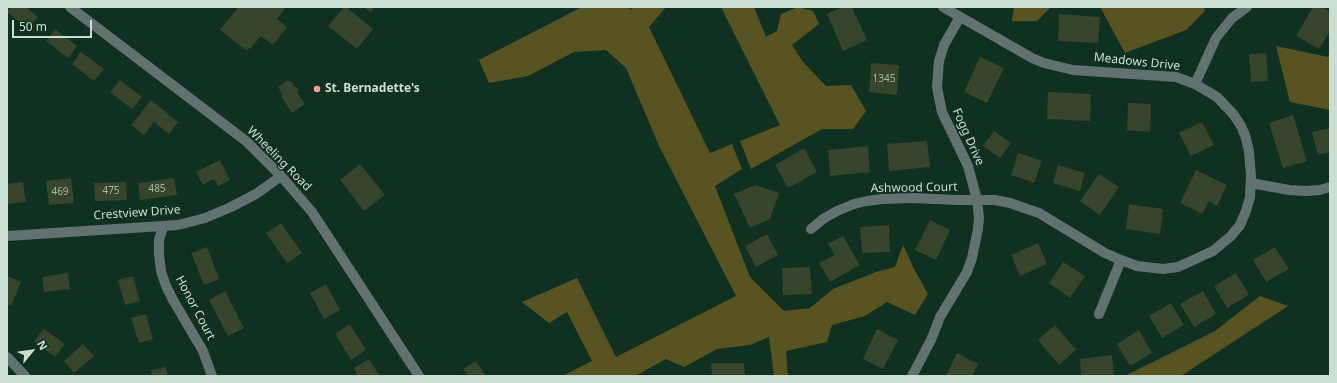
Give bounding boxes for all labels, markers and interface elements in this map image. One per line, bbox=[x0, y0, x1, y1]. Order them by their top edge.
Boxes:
scale bar bbox=[14, 12, 94, 38]
text: 50 m bbox=[19, 18, 47, 35]
street label: Meadows Drive bbox=[1093, 50, 1181, 74]
house number: 1345 bbox=[873, 73, 895, 85]
place label: St. Bernadette's bbox=[325, 82, 420, 96]
marker: St. Bernadette's bbox=[312, 84, 322, 94]
street label: Fogg Drive bbox=[949, 106, 987, 168]
street label: Wheeling Road bbox=[244, 124, 314, 194]
street label: Ashwood Court bbox=[870, 180, 958, 196]
house number: 485 bbox=[148, 183, 166, 195]
house number: 475 bbox=[102, 185, 120, 197]
house number: 469 bbox=[51, 186, 69, 198]
street label: Crestview Drive bbox=[93, 203, 181, 223]
street label: Honor Court bbox=[172, 274, 218, 342]
north arrow bbox=[12, 331, 52, 371]
text: N bbox=[34, 337, 52, 352]

